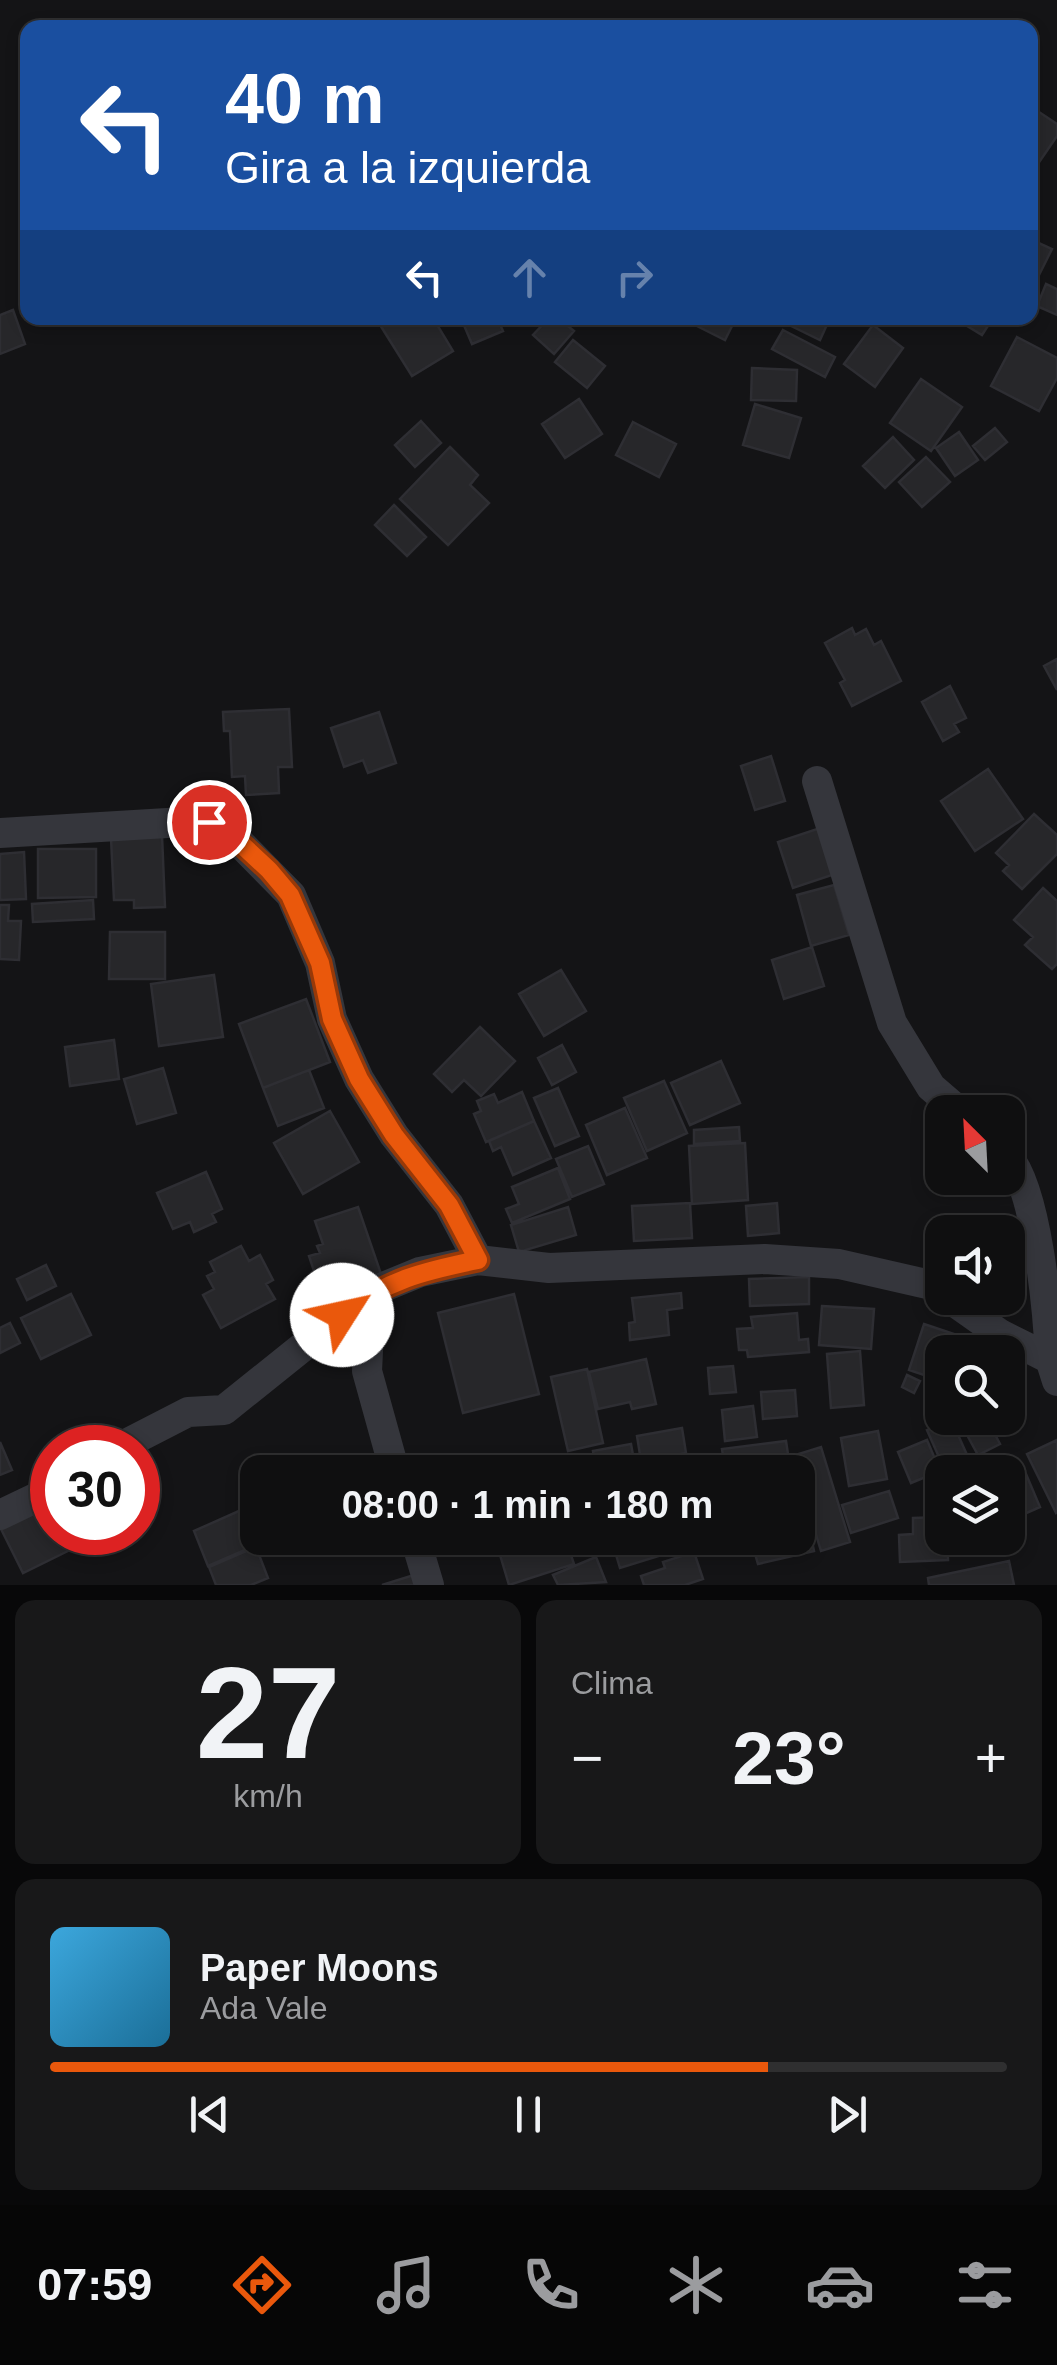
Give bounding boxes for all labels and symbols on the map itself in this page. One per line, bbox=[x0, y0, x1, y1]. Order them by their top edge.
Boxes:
pin bbox=[167, 780, 252, 865]
north arrow bbox=[925, 1095, 1025, 1195]
position arrow bbox=[290, 1263, 394, 1367]
speed limit sign: 30 bbox=[30, 1425, 160, 1555]

